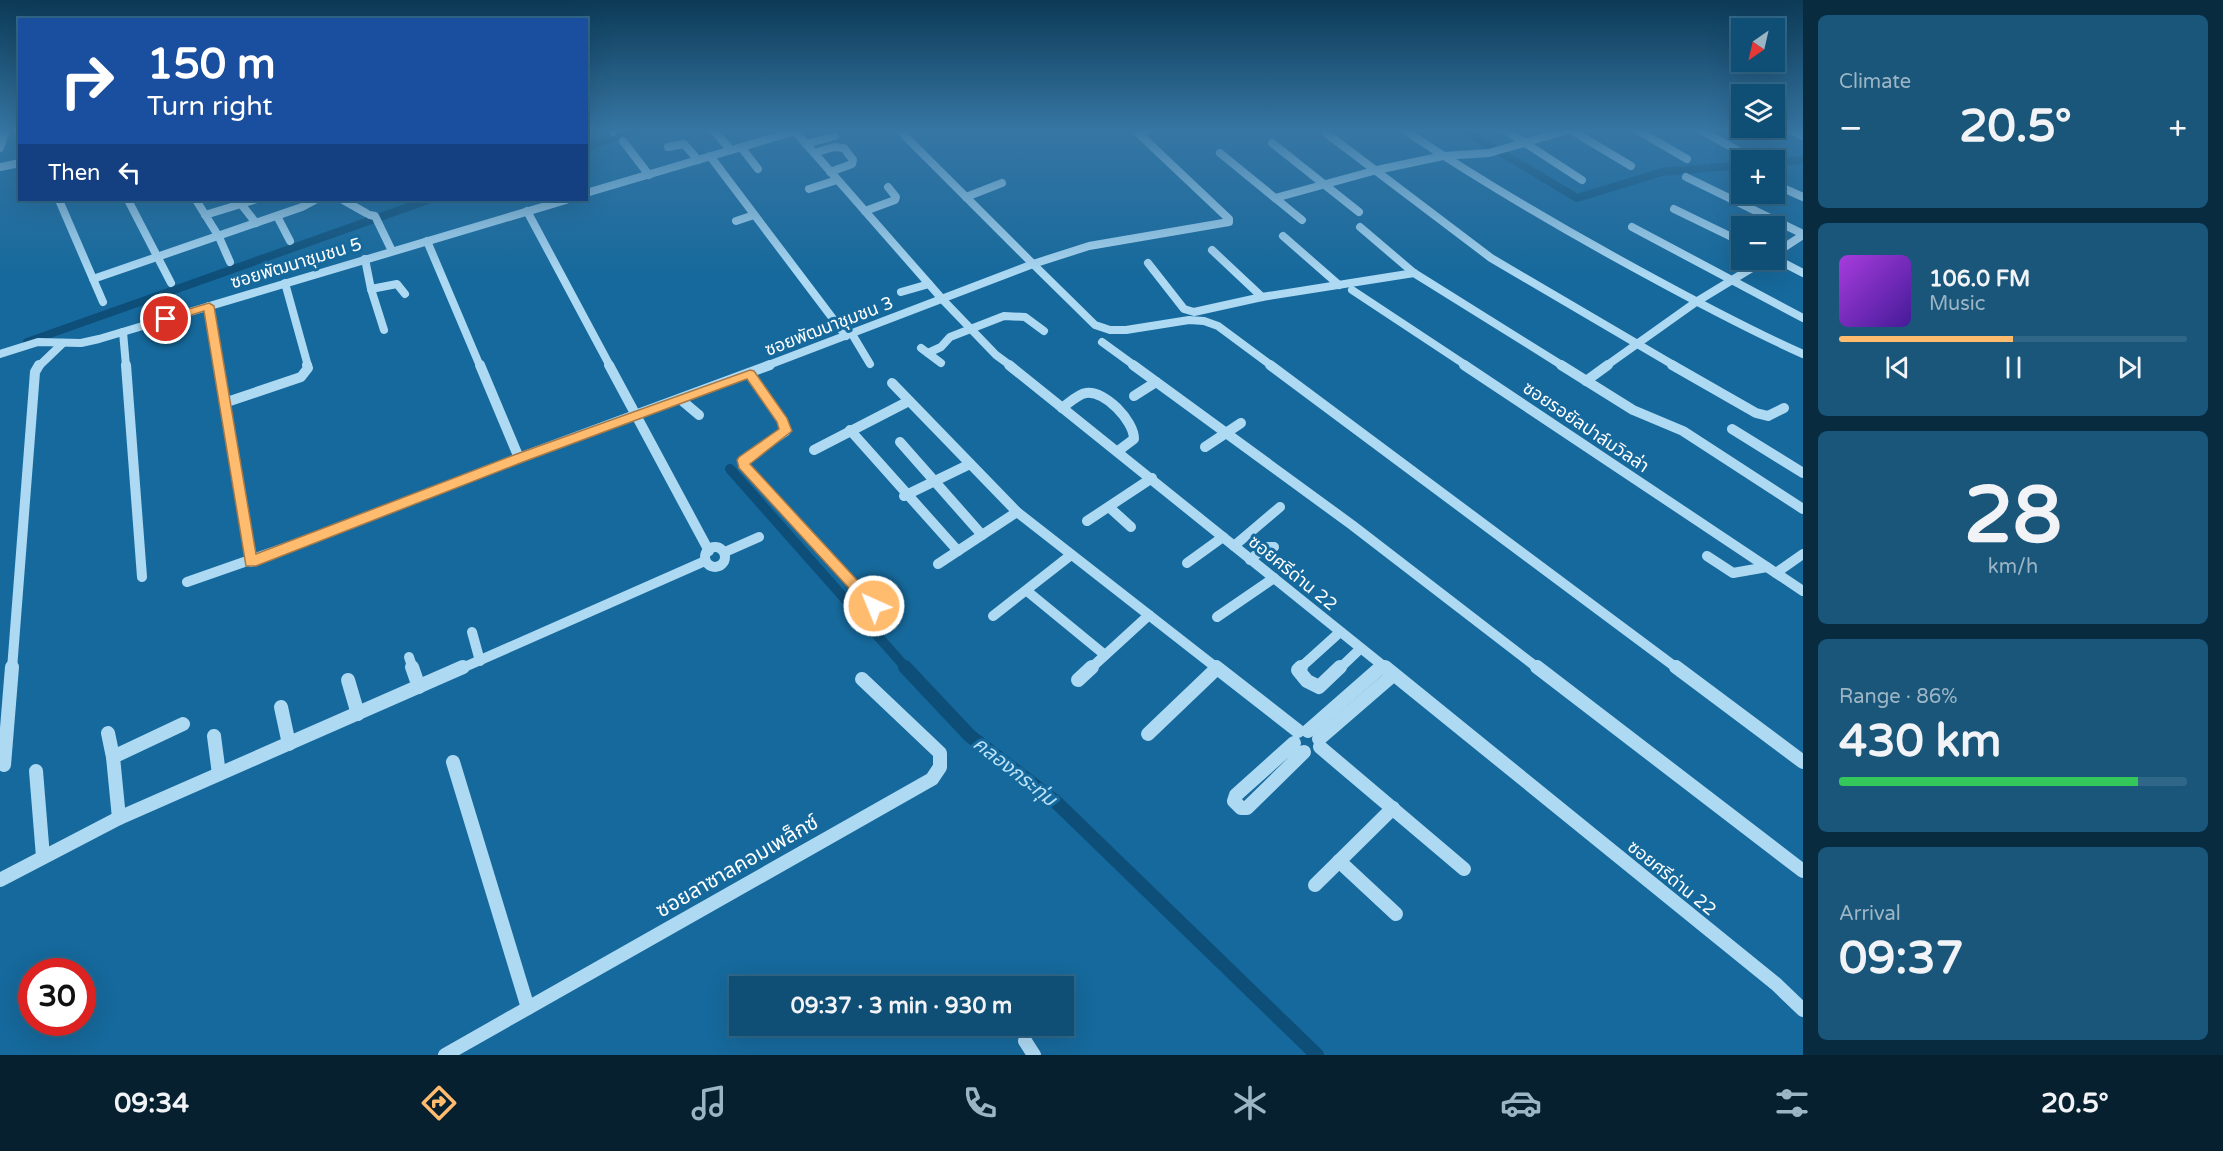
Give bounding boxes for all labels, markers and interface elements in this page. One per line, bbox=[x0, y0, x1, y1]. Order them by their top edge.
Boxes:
north arrow bbox=[1731, 18, 1785, 72]
map controls bbox=[1731, 18, 1785, 270]
text: 150 m bbox=[147, 39, 276, 90]
icon: right bbox=[48, 42, 126, 120]
text: Climate bbox=[1839, 70, 1911, 94]
button: layers bbox=[1731, 84, 1785, 138]
text: Turn right bbox=[147, 90, 273, 123]
text: 20.5° bbox=[1959, 100, 2072, 154]
text: − bbox=[1839, 109, 1863, 148]
text: + bbox=[2168, 109, 2187, 148]
button: + bbox=[1731, 150, 1785, 204]
icon: left bbox=[113, 156, 146, 189]
text: Then bbox=[48, 160, 101, 186]
button: − bbox=[1731, 216, 1785, 270]
street label: ซอยพัฒนาชุมชน 5 bbox=[228, 233, 364, 293]
text: 106.0 FM bbox=[1929, 266, 2030, 292]
street label: ซอยพัฒนาชุมชน 3 bbox=[762, 291, 896, 361]
text: Music bbox=[1929, 292, 1985, 316]
pin bbox=[140, 293, 191, 344]
icon: arrive bbox=[149, 302, 182, 335]
icon: previous bbox=[1881, 351, 1914, 384]
icon: pause bbox=[1997, 351, 2030, 384]
icon: next bbox=[2113, 351, 2146, 384]
street label: ซอยรอยัลปาล์มวิลล่า bbox=[1519, 377, 1653, 477]
text: 28 bbox=[1964, 469, 2062, 563]
street label: ซอยศรีด่าน 22 bbox=[1244, 531, 1342, 615]
text: km/h bbox=[1988, 555, 2038, 579]
position arrow bbox=[842, 574, 906, 638]
text: Range · 86% bbox=[1839, 685, 1958, 709]
text: 430 km bbox=[1839, 715, 2001, 769]
water label: คลองกระทุ่ม bbox=[968, 732, 1062, 813]
street label: ซอยลาซาลคอมเพล็กซ์ bbox=[651, 809, 823, 923]
street label: ซอยศรีด่าน 22 bbox=[1623, 836, 1721, 920]
text: Arrival bbox=[1839, 902, 1901, 926]
text: 09:37 bbox=[1839, 932, 1964, 986]
speed limit sign: 30 bbox=[18, 958, 96, 1036]
text: 09:37 · 3 min · 930 m bbox=[791, 993, 1012, 1019]
icon: directions bbox=[418, 1082, 460, 1124]
icon: music bbox=[688, 1082, 730, 1124]
icon: phone bbox=[959, 1082, 1001, 1124]
icon: climate bbox=[1229, 1082, 1271, 1124]
icon: car bbox=[1500, 1082, 1542, 1124]
icon: filters bbox=[1771, 1082, 1813, 1124]
text: 09:34 bbox=[114, 1087, 189, 1120]
text: 20.5° bbox=[2041, 1087, 2109, 1120]

